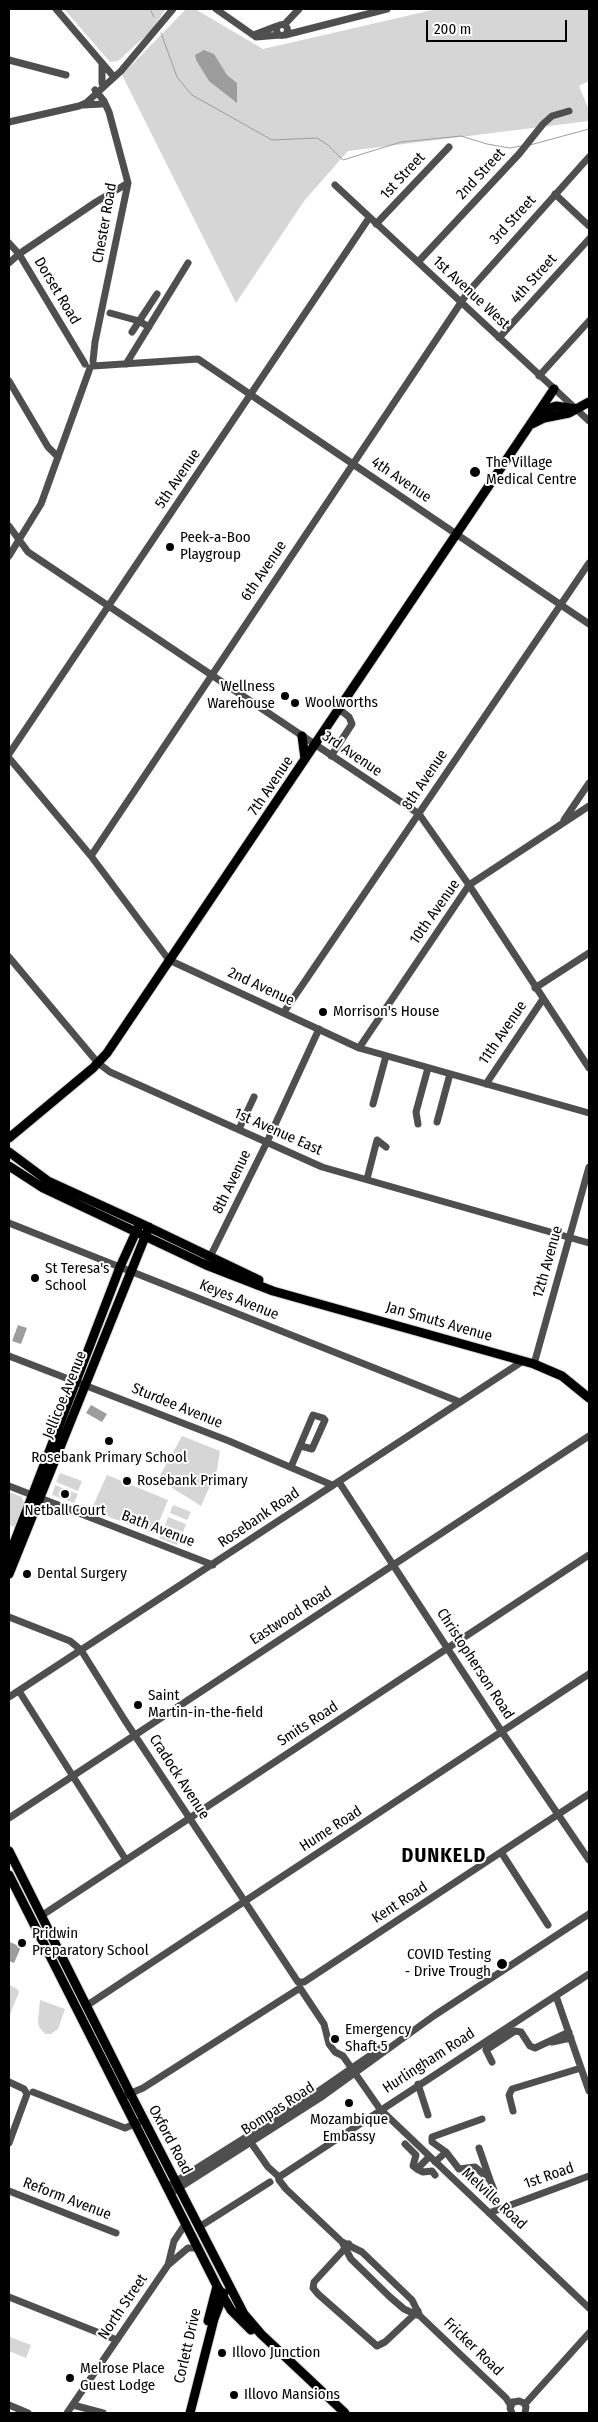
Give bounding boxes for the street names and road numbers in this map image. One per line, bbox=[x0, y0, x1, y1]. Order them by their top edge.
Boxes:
street label: 2nd Street bbox=[453, 145, 509, 203]
street label: 1st Street bbox=[377, 149, 429, 203]
street label: Chester Road bbox=[89, 181, 121, 265]
street label: 3rd Street bbox=[486, 192, 540, 248]
street label: 4th Street bbox=[507, 251, 561, 307]
street label: 1st Avenue West bbox=[429, 253, 513, 333]
street label: Dorset Road bbox=[30, 254, 84, 328]
street label: 5th Avenue bbox=[151, 446, 205, 512]
street label: 4th Avenue bbox=[368, 453, 434, 507]
street label: 6th Avenue bbox=[237, 537, 291, 605]
street label: 3rd Avenue bbox=[319, 727, 385, 781]
street label: 8th Avenue bbox=[398, 746, 452, 814]
street label: 7th Avenue bbox=[245, 753, 297, 819]
street label: 10th Avenue bbox=[406, 876, 464, 948]
street label: 2nd Avenue bbox=[225, 964, 297, 1010]
street label: 11th Avenue bbox=[475, 998, 531, 1068]
street label: 1st Avenue East bbox=[231, 1105, 325, 1159]
street label: 8th Avenue bbox=[209, 1147, 255, 1217]
street label: 12th Avenue bbox=[529, 1224, 567, 1300]
street label: Keyes Avenue bbox=[197, 1276, 281, 1324]
street label: Jan Smuts Avenue bbox=[384, 1298, 494, 1346]
street label: Jellicoe Avenue bbox=[39, 1348, 91, 1442]
street label: Sturdee Avenue bbox=[129, 1380, 225, 1432]
street label: Rosebank Road bbox=[215, 1484, 303, 1552]
street label: Bath Avenue bbox=[119, 1507, 197, 1551]
street label: Eastwood Road bbox=[247, 1583, 335, 1649]
street label: Christopherson Road bbox=[432, 1605, 518, 1723]
street label: Smits Road bbox=[274, 1698, 342, 1750]
street label: Cradock Avenue bbox=[145, 1731, 213, 1823]
street label: Hume Road bbox=[297, 1802, 365, 1856]
street label: Kent Road bbox=[369, 1878, 431, 1928]
street label: Hurlingham Road bbox=[380, 2025, 478, 2097]
street label: Bompas Road bbox=[238, 2079, 318, 2139]
street label: Oxford Road bbox=[144, 2102, 196, 2178]
street label: 1st Road bbox=[522, 2159, 576, 2193]
street label: Melville Road bbox=[458, 2164, 530, 2234]
street label: Reform Avenue bbox=[20, 2174, 114, 2224]
street label: North Street bbox=[94, 2271, 152, 2343]
street label: Corlett Drive bbox=[171, 2307, 205, 2385]
street label: Fricker Road bbox=[440, 2314, 506, 2380]

